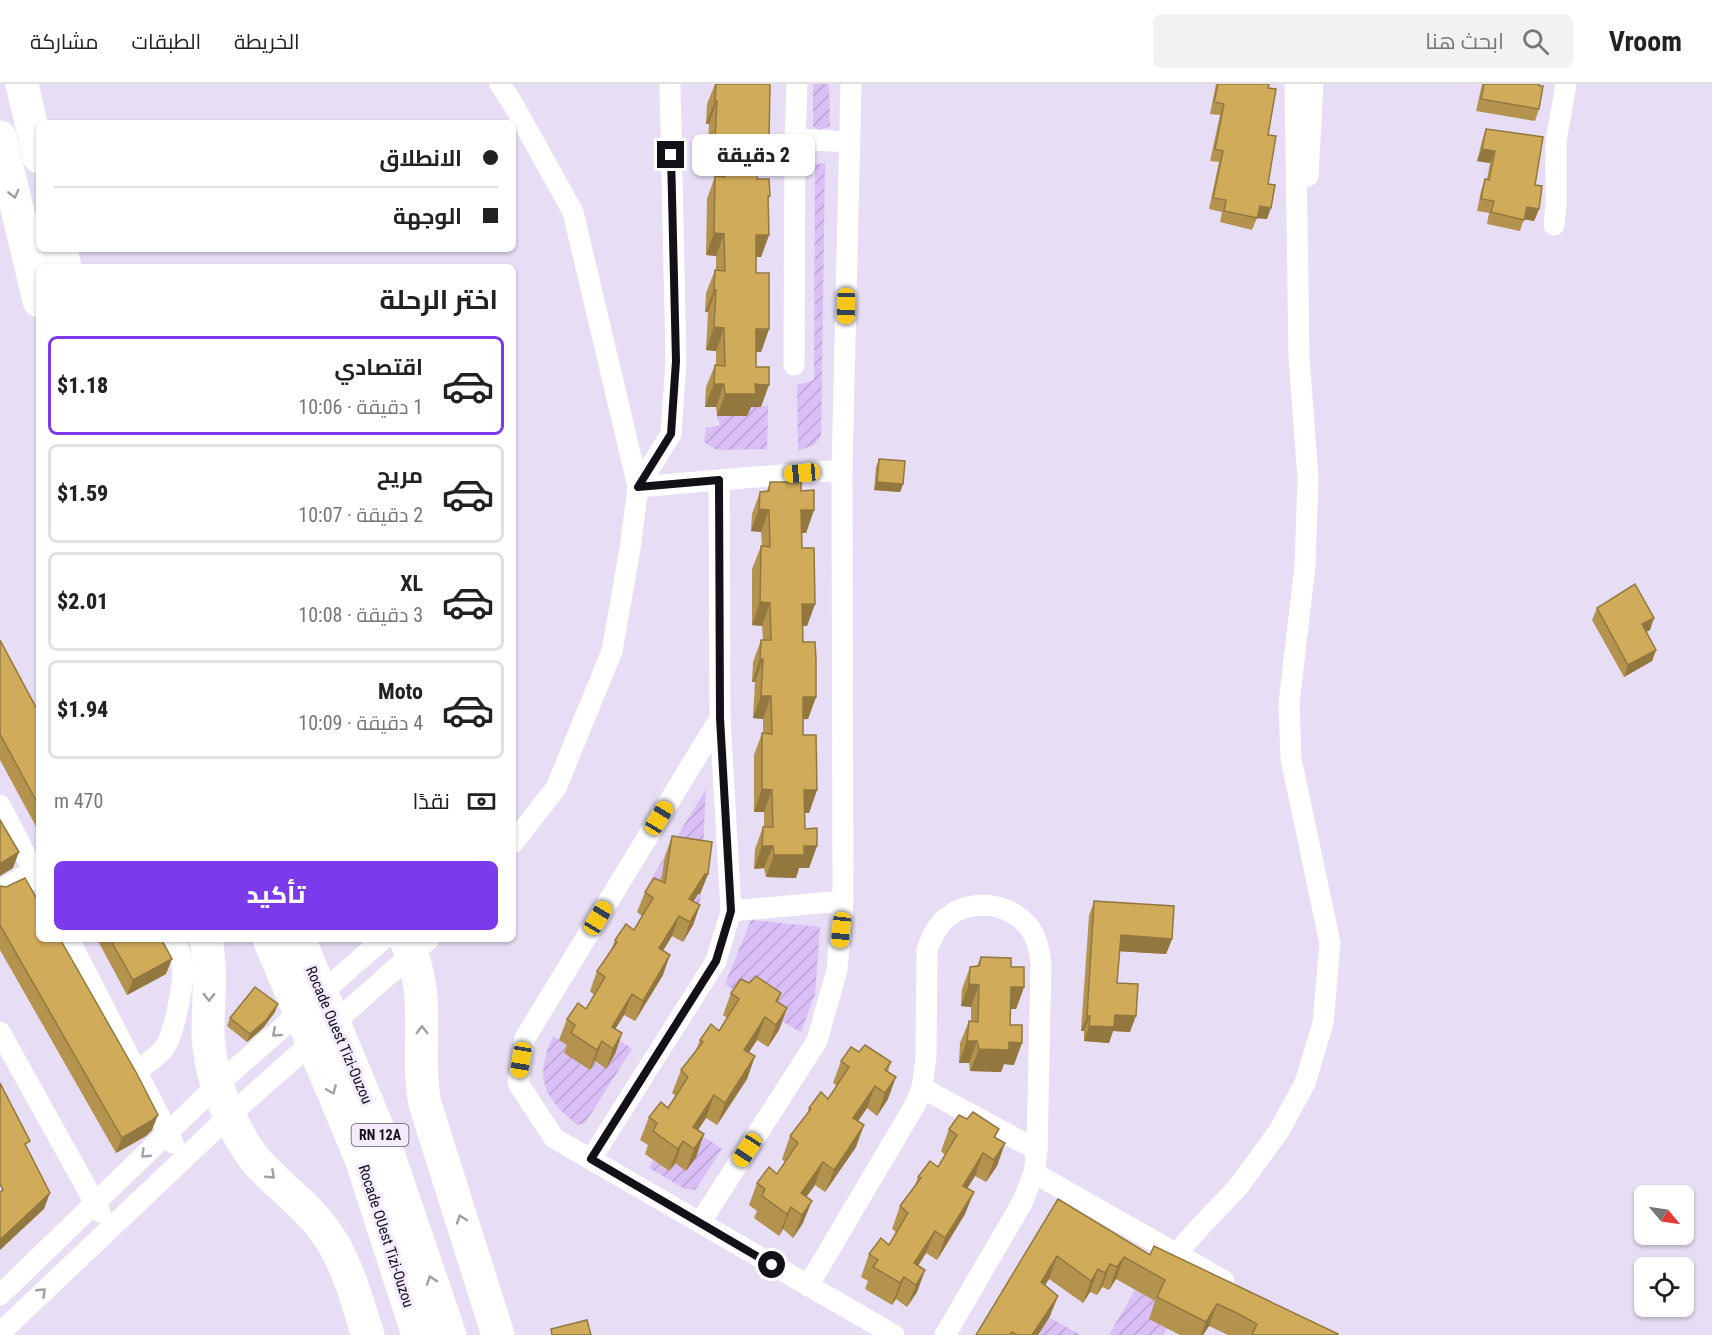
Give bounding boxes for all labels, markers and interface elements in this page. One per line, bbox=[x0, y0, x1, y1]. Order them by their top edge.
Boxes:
search box bbox=[1153, 14, 1573, 68]
icon: search bbox=[1519, 25, 1552, 58]
text: Vroom bbox=[1609, 25, 1682, 58]
text: ابحث هنا bbox=[1425, 29, 1504, 54]
text: مشاركة bbox=[30, 30, 99, 54]
text: الطبقات bbox=[132, 30, 201, 54]
text: الخريطة bbox=[234, 30, 300, 54]
callout: 2 دقيقة bbox=[692, 134, 815, 176]
route end bbox=[657, 141, 684, 168]
text: 2 دقيقة bbox=[717, 143, 790, 167]
text: الانطلاق bbox=[379, 146, 462, 171]
one-way arrow bbox=[6, 189, 19, 199]
text: الوجهة bbox=[393, 204, 462, 229]
text: اختر الرحلة bbox=[380, 284, 498, 316]
car bbox=[837, 288, 855, 324]
text: اقتصادي bbox=[334, 355, 423, 380]
icon: car bbox=[441, 359, 495, 413]
text: $1.18 bbox=[57, 373, 108, 398]
text: 1 دقيقة · 10:06 bbox=[298, 395, 423, 419]
car bbox=[783, 462, 821, 484]
text: مريح bbox=[377, 463, 423, 488]
icon: car bbox=[441, 467, 495, 521]
text: $1.59 bbox=[57, 481, 108, 506]
text: 2 دقيقة · 10:07 bbox=[298, 503, 423, 527]
text: XL bbox=[400, 571, 423, 596]
icon: car bbox=[441, 575, 495, 629]
text: $2.01 bbox=[57, 589, 108, 614]
text: 3 دقيقة · 10:08 bbox=[298, 603, 423, 627]
text: Moto bbox=[378, 679, 423, 704]
icon: car bbox=[441, 683, 495, 737]
text: $1.94 bbox=[57, 697, 108, 722]
text: 4 دقيقة · 10:09 bbox=[298, 711, 423, 735]
icon: cash bbox=[465, 785, 498, 818]
text: 470 m bbox=[54, 789, 103, 813]
text: نقدًا bbox=[412, 789, 450, 814]
car bbox=[642, 798, 676, 838]
button: تأكيد bbox=[54, 861, 498, 930]
car bbox=[581, 898, 615, 938]
car bbox=[830, 911, 852, 949]
street label: Rocade Ouest Tizi-Ouzou bbox=[302, 963, 376, 1107]
one-way arrow bbox=[202, 993, 215, 1002]
one-way arrow bbox=[272, 1026, 283, 1037]
one-way arrow bbox=[416, 1026, 428, 1035]
car bbox=[509, 1041, 533, 1079]
one-way arrow bbox=[325, 1084, 337, 1095]
road number: RN 12A bbox=[352, 1124, 409, 1146]
car bbox=[730, 1130, 764, 1170]
one-way arrow bbox=[141, 1147, 151, 1158]
street label: Rocade OUest Tizi-Ouzou bbox=[354, 1162, 418, 1310]
one-way arrow bbox=[264, 1168, 275, 1179]
north arrow bbox=[1634, 1185, 1694, 1245]
map controls bbox=[1634, 1185, 1694, 1317]
one-way arrow bbox=[456, 1214, 468, 1225]
route start bbox=[758, 1251, 785, 1278]
button: locate bbox=[1634, 1257, 1694, 1317]
one-way arrow bbox=[426, 1275, 438, 1286]
one-way arrow bbox=[35, 1289, 46, 1300]

